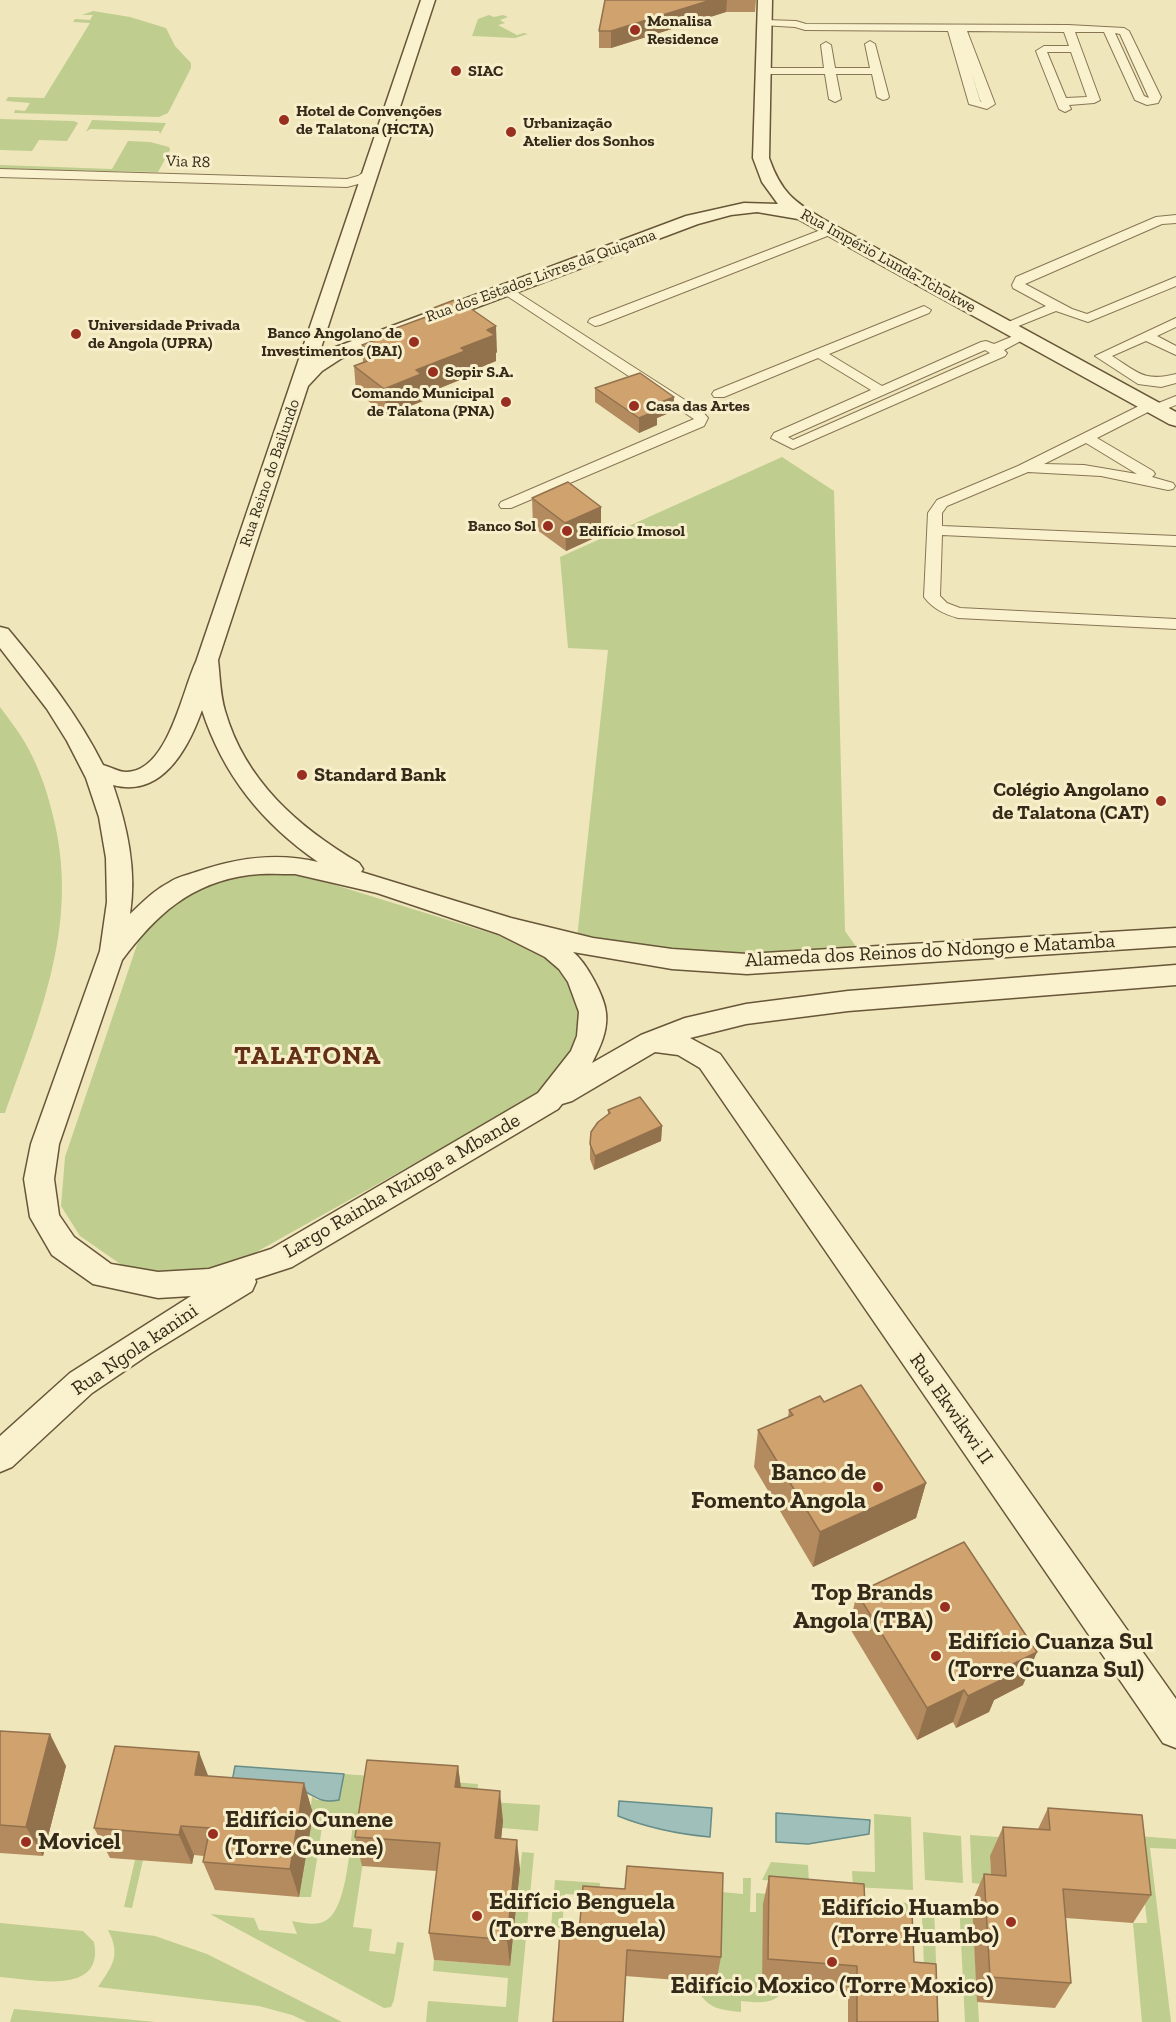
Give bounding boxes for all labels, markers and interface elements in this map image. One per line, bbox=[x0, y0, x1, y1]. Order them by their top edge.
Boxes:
place label: Monalisa Residence bbox=[647, 11, 719, 49]
marker: Monalisa Residence bbox=[628, 23, 642, 37]
place label: SIAC bbox=[468, 61, 503, 81]
marker: SIAC bbox=[449, 64, 463, 78]
place label: Hotel de Convenções de Talatona (HCTA) bbox=[296, 101, 442, 139]
marker: Hotel de Convenções de Talatona (HCTA) bbox=[277, 113, 291, 127]
place label: Urbanização Atelier dos Sonhos bbox=[523, 113, 655, 151]
marker: Urbanização Atelier dos Sonhos bbox=[504, 125, 518, 139]
street label: Via R8 bbox=[165, 152, 211, 172]
street label: Rua Império Lunda-Tchokwe bbox=[797, 205, 979, 317]
street label: Rua dos Estados Livres da Quiçama bbox=[423, 225, 659, 327]
place label: Universidade Privada de Angola (UPRA) bbox=[88, 315, 240, 353]
place label: Banco Angolano de Investimentos (BAI) bbox=[261, 323, 402, 361]
marker: Universidade Privada de Angola (UPRA) bbox=[69, 327, 83, 341]
marker: Banco Angolano de Investimentos (BAI) bbox=[407, 335, 421, 349]
place label: Sopir S.A. bbox=[445, 362, 513, 382]
marker: Sopir S.A. bbox=[426, 365, 440, 379]
place label: Comando Municipal de Talatona (PNA) bbox=[351, 383, 494, 421]
marker: Comando Municipal de Talatona (PNA) bbox=[499, 395, 513, 409]
place label: Casa das Artes bbox=[646, 396, 750, 416]
street label: Rua Reino do Bailundo bbox=[236, 397, 304, 549]
marker: Casa das Artes bbox=[627, 399, 641, 413]
place label: Banco Sol bbox=[468, 516, 536, 536]
marker: Banco Sol bbox=[541, 519, 555, 533]
place label: Edifício Imosol bbox=[579, 521, 685, 541]
marker: Edifício Imosol bbox=[560, 524, 574, 538]
place label: Standard Bank bbox=[314, 763, 446, 787]
marker: Standard Bank bbox=[295, 768, 309, 782]
place label: Colégio Angolano de Talatona (CAT) bbox=[992, 778, 1149, 825]
marker: Colégio Angolano de Talatona (CAT) bbox=[1154, 794, 1168, 808]
street label: Alameda dos Reinos do Ndongo e Matamba bbox=[744, 929, 1116, 973]
district label: TALATONA bbox=[234, 1041, 382, 1073]
street label: Largo Rainha Nzinga a Mbande bbox=[280, 1108, 524, 1264]
street label: Rua Ngola kanini bbox=[67, 1299, 203, 1401]
street label: Rua Ekwikwi II bbox=[904, 1349, 998, 1469]
place label: Banco de Fomento Angola bbox=[691, 1459, 866, 1515]
marker: Banco de Fomento Angola bbox=[871, 1480, 885, 1494]
place label: Top Brands Angola (TBA) bbox=[793, 1579, 933, 1635]
marker: Top Brands Angola (TBA) bbox=[938, 1600, 952, 1614]
place label: Edifício Cuanza Sul (Torre Cuanza Sul) bbox=[948, 1628, 1153, 1684]
marker: Edifício Cuanza Sul (Torre Cuanza Sul) bbox=[929, 1649, 943, 1663]
place label: Edifício Cunene (Torre Cunene) bbox=[225, 1806, 393, 1862]
marker: Edifício Cunene (Torre Cunene) bbox=[206, 1827, 220, 1841]
place label: Movicel bbox=[38, 1828, 121, 1856]
marker: Movicel bbox=[19, 1835, 33, 1849]
place label: Edifício Benguela (Torre Benguela) bbox=[489, 1888, 675, 1944]
place label: Edifício Huambo (Torre Huambo) bbox=[821, 1894, 999, 1950]
marker: Edifício Benguela (Torre Benguela) bbox=[470, 1909, 484, 1923]
marker: Edifício Huambo (Torre Huambo) bbox=[1004, 1915, 1018, 1929]
marker: Edifício Moxico (Torre Moxico) bbox=[825, 1955, 839, 1969]
place label: Edifício Moxico (Torre Moxico) bbox=[670, 1972, 994, 2000]

